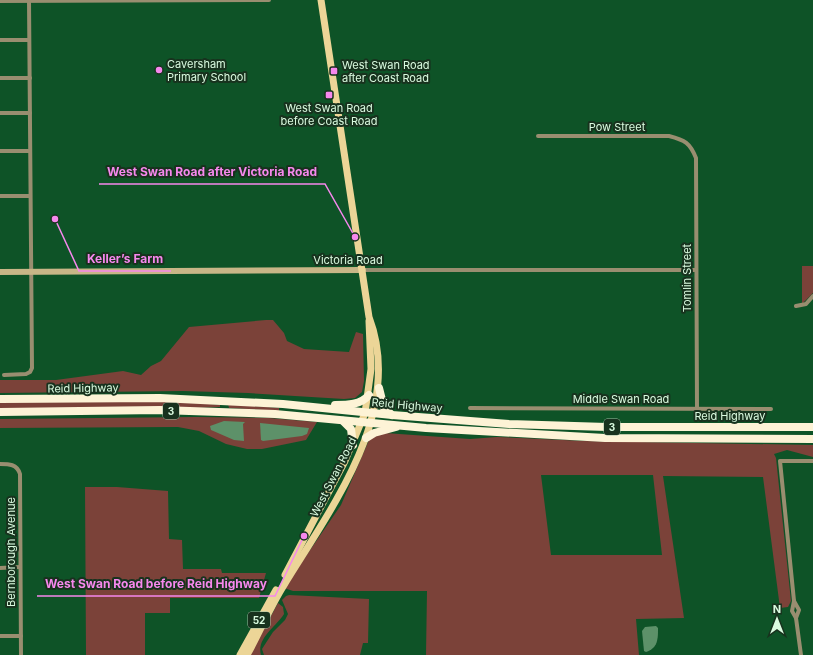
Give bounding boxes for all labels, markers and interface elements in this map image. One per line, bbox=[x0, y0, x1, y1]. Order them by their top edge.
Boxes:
place label: Caversham Primary School bbox=[167, 57, 246, 84]
place label: West Swan Road after Coast Road bbox=[342, 58, 430, 85]
marker: Caversham Primary School bbox=[154, 65, 164, 75]
marker: West Swan Road after Coast Road bbox=[329, 66, 339, 76]
marker: West Swan Road before Coast Road bbox=[324, 90, 334, 100]
place label: West Swan Road before Coast Road bbox=[281, 101, 377, 128]
street label: Pow Street bbox=[589, 120, 646, 134]
callout: West Swan Road after Victoria Road bbox=[99, 160, 325, 184]
text: West Swan Road after Victoria Road bbox=[107, 164, 317, 179]
street label: Tomlin Street bbox=[680, 243, 694, 312]
callout: Keller’s Farm bbox=[79, 247, 171, 271]
text: Keller’s Farm bbox=[87, 251, 163, 266]
street label: Victoria Road bbox=[313, 253, 383, 267]
street label: Reid Highway bbox=[47, 380, 119, 396]
street label: Middle Swan Road bbox=[573, 392, 669, 406]
street label: Reid Highway bbox=[371, 395, 443, 415]
road number: 3 bbox=[163, 403, 179, 419]
street label: Reid Highway bbox=[694, 409, 766, 423]
road number: 3 bbox=[604, 419, 620, 435]
street label: West Swan Road bbox=[307, 435, 359, 519]
street label: Bernborough Avenue bbox=[4, 497, 18, 607]
callout: West Swan Road before Reid Highway bbox=[37, 572, 275, 596]
text: West Swan Road before Reid Highway bbox=[45, 576, 268, 591]
north arrow bbox=[757, 599, 797, 639]
text: N bbox=[773, 602, 781, 616]
road number: 52 bbox=[248, 612, 270, 628]

